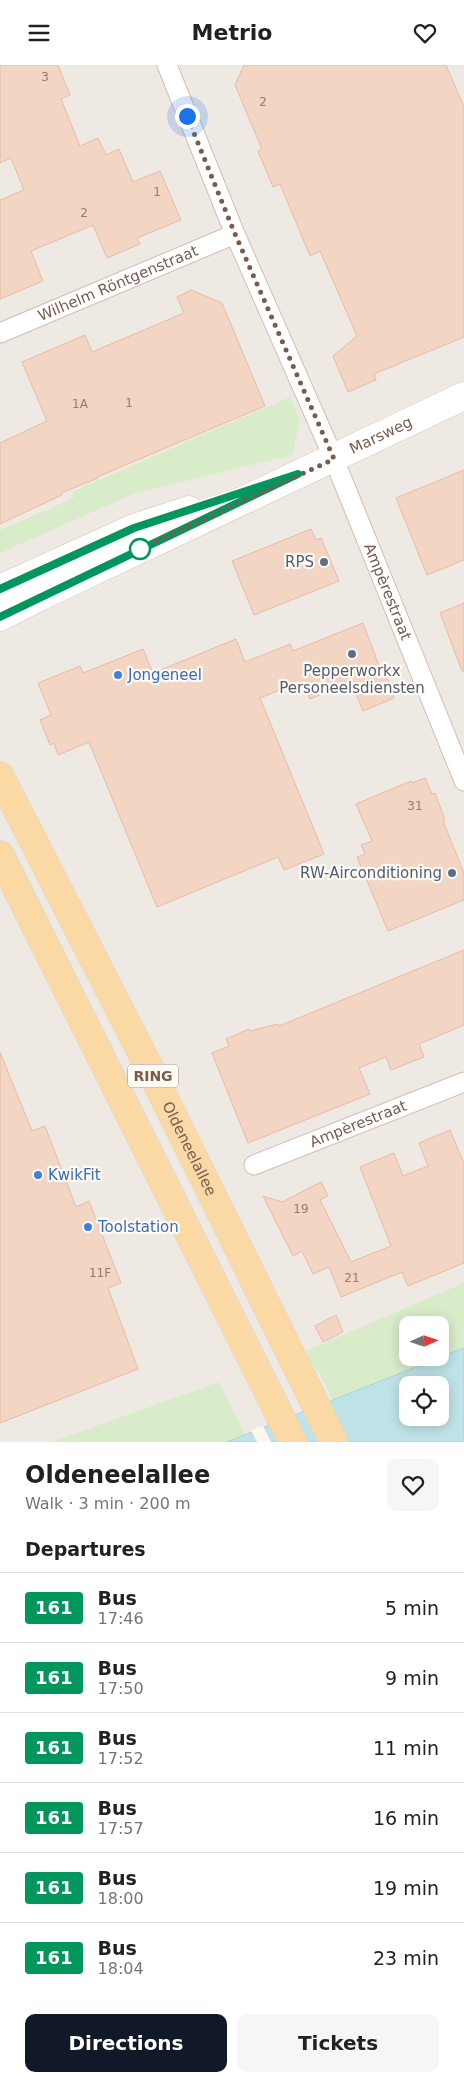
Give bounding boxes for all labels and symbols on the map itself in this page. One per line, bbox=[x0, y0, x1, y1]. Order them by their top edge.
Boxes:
house number: 3 bbox=[41, 70, 49, 84]
house number: 2 bbox=[259, 95, 267, 109]
your location bbox=[175, 104, 200, 129]
house number: 1 bbox=[153, 185, 161, 199]
house number: 2 bbox=[80, 206, 88, 220]
street label: Wilhelm Röntgenstraat bbox=[35, 242, 201, 325]
house number: 1 bbox=[125, 396, 133, 410]
house number: 1A bbox=[72, 397, 89, 411]
street label: Marsweg bbox=[347, 413, 415, 458]
unlabelled marker bbox=[129, 538, 151, 560]
street label: Ampèrestraat bbox=[360, 541, 415, 643]
place label: RPS bbox=[285, 553, 314, 571]
marker: RPS bbox=[318, 556, 330, 568]
marker: Pepperworkx Personeelsdiensten bbox=[346, 648, 358, 660]
place label: Pepperworkx Personeelsdiensten bbox=[279, 662, 425, 697]
place label: Jongeneel bbox=[127, 666, 202, 684]
marker: Jongeneel bbox=[112, 669, 124, 681]
house number: 31 bbox=[407, 799, 423, 813]
place label: RW-Airconditioning bbox=[300, 864, 442, 882]
marker: RW-Airconditioning bbox=[446, 867, 458, 879]
road number: RING bbox=[128, 1064, 178, 1087]
street label: Ampèrestraat bbox=[307, 1097, 409, 1151]
street label: Oldeneelallee bbox=[158, 1099, 220, 1199]
place label: KwikFit bbox=[48, 1166, 101, 1184]
marker: KwikFit bbox=[32, 1169, 44, 1181]
house number: 19 bbox=[293, 1202, 309, 1216]
place label: Toolstation bbox=[97, 1218, 179, 1236]
marker: Toolstation bbox=[82, 1221, 94, 1233]
house number: 11F bbox=[89, 1266, 111, 1280]
house number: 21 bbox=[344, 1271, 360, 1285]
north arrow bbox=[399, 1316, 449, 1366]

